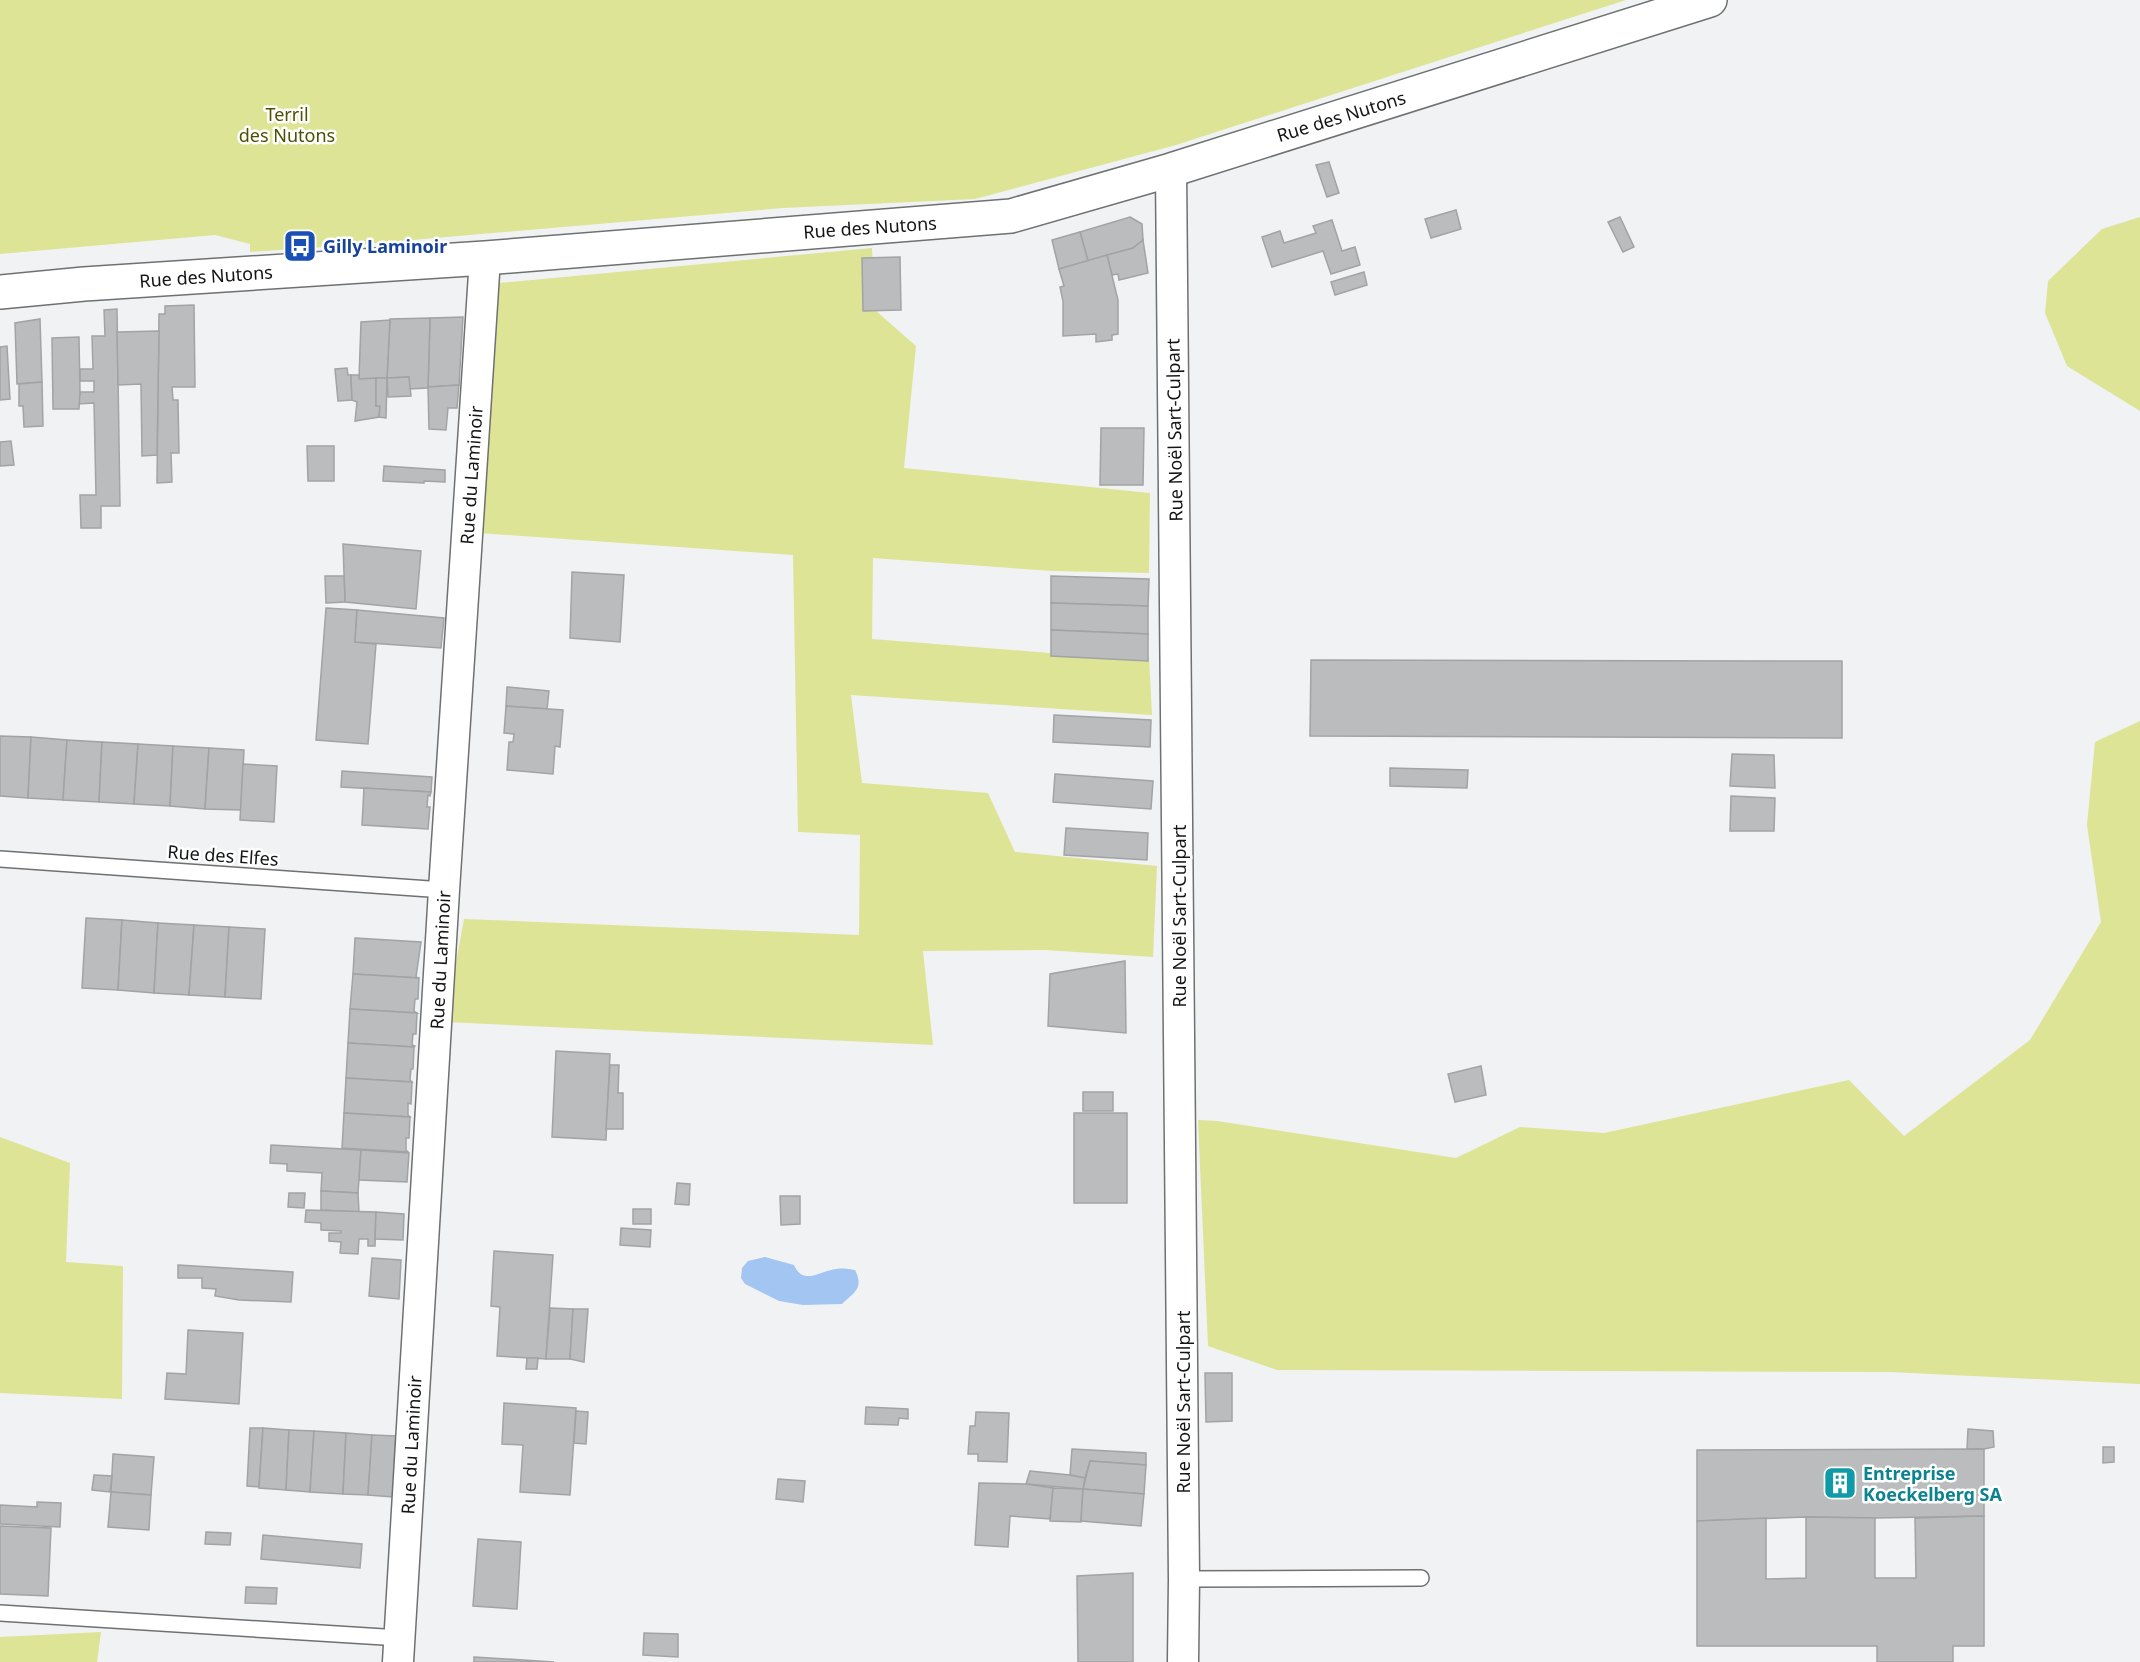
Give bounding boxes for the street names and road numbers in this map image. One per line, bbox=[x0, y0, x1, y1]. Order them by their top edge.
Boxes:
street label: Rue des Nutons bbox=[1274, 85, 1408, 147]
street label: Rue des Nutons bbox=[803, 210, 937, 244]
street label: Rue des Nutons bbox=[139, 259, 273, 293]
street label: Rue Noël Sart-Culpart bbox=[1160, 338, 1188, 522]
street label: Rue du Laminoir bbox=[454, 404, 488, 545]
street label: Rue Noël Sart-Culpart bbox=[1167, 824, 1191, 1008]
street label: Rue des Elfes bbox=[167, 839, 279, 871]
street label: Rue du Laminoir bbox=[424, 889, 456, 1030]
street label: Rue Noël Sart-Culpart bbox=[1171, 1310, 1195, 1494]
street label: Rue du Laminoir bbox=[395, 1374, 427, 1515]

